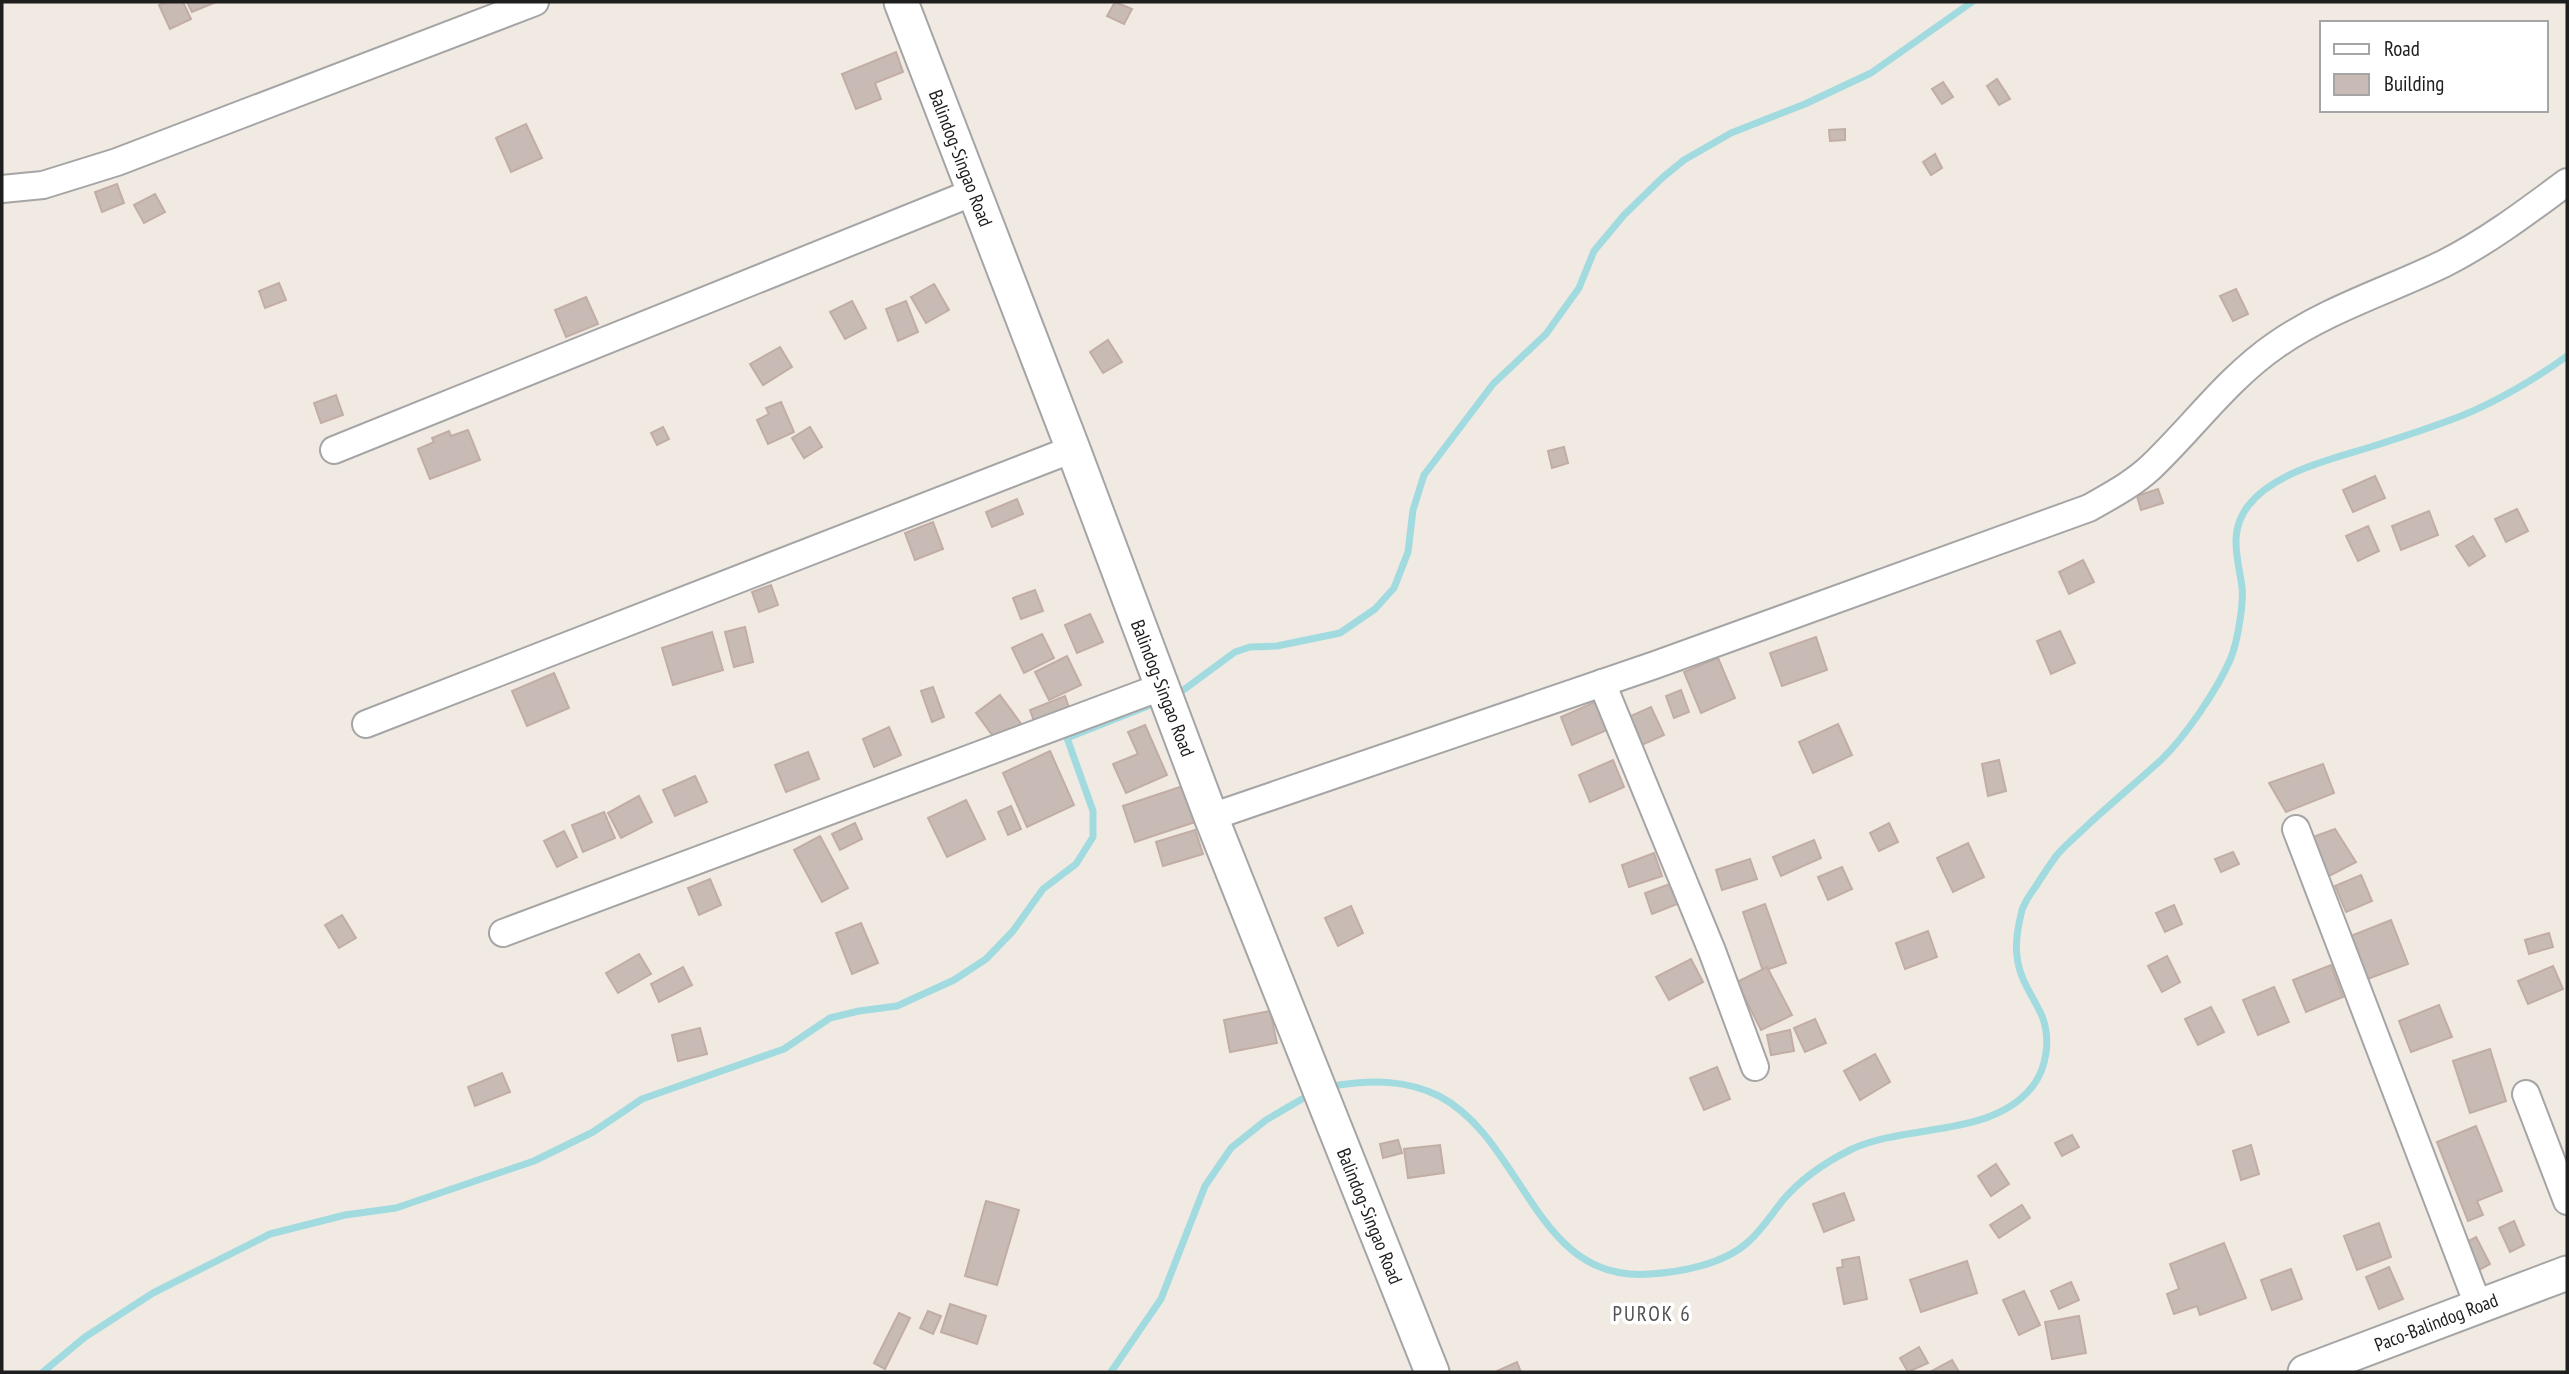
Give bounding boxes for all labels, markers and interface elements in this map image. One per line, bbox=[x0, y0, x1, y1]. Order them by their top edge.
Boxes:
legend bbox=[2320, 21, 2548, 112]
text: Road bbox=[2384, 35, 2420, 62]
text: Building bbox=[2384, 70, 2444, 97]
street label: Balindog-Singao Road bbox=[924, 86, 998, 230]
street label: Balindog-Singao Road bbox=[1126, 616, 1200, 760]
street label: Balindog-Singao Road bbox=[1332, 1144, 1408, 1288]
street label: Paco-Balindog Road bbox=[2371, 1287, 2501, 1357]
district label: PUROK 6 bbox=[1612, 1300, 1692, 1327]

